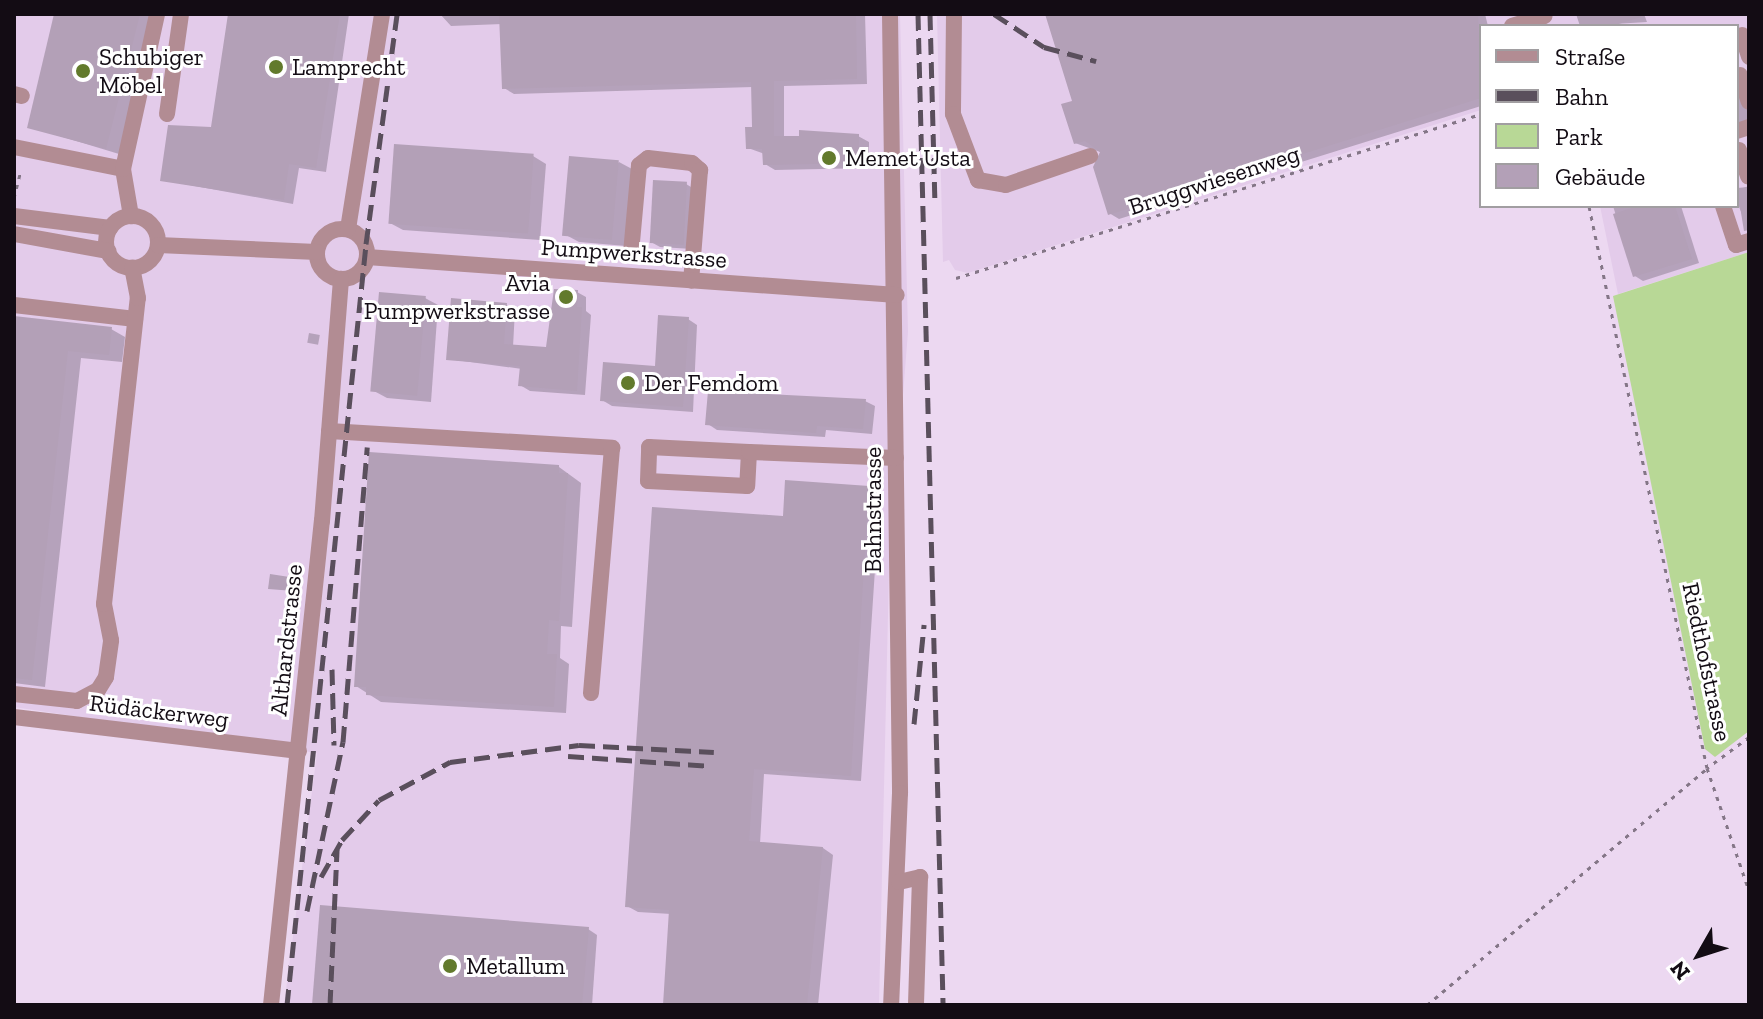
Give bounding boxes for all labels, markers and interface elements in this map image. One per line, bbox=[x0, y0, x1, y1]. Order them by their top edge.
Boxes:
legend bbox=[1479, 24, 1739, 208]
text: Straße bbox=[1555, 42, 1625, 71]
place label: Schubiger Möbel bbox=[99, 43, 204, 99]
place label: Lamprecht bbox=[292, 53, 405, 81]
marker: Lamprecht bbox=[267, 58, 285, 76]
marker: Schubiger Möbel bbox=[74, 62, 92, 80]
text: Bahn bbox=[1555, 82, 1608, 111]
text: Park bbox=[1555, 122, 1603, 151]
street label: Bruggwiesenweg bbox=[1125, 139, 1303, 221]
place label: Memet Usta bbox=[845, 144, 971, 172]
marker: Memet Usta bbox=[820, 149, 838, 167]
text: Gebäude bbox=[1555, 162, 1645, 191]
street label: Pumpwerkstrasse bbox=[540, 232, 728, 274]
place label: Avia Pumpwerkstrasse bbox=[364, 269, 550, 325]
marker: Avia Pumpwerkstrasse bbox=[557, 288, 575, 306]
place label: Der Femdom bbox=[644, 369, 779, 397]
marker: Der Femdom bbox=[619, 374, 637, 392]
street label: Bahnstrasse bbox=[859, 447, 887, 573]
street label: Althardstrasse bbox=[264, 563, 308, 717]
street label: Riedthofstrasse bbox=[1676, 580, 1738, 744]
street label: Rüdäckerweg bbox=[88, 688, 230, 734]
north arrow bbox=[1659, 915, 1739, 995]
place label: Metallum bbox=[466, 952, 565, 980]
text: N bbox=[1664, 955, 1696, 985]
marker: Metallum bbox=[441, 957, 459, 975]

